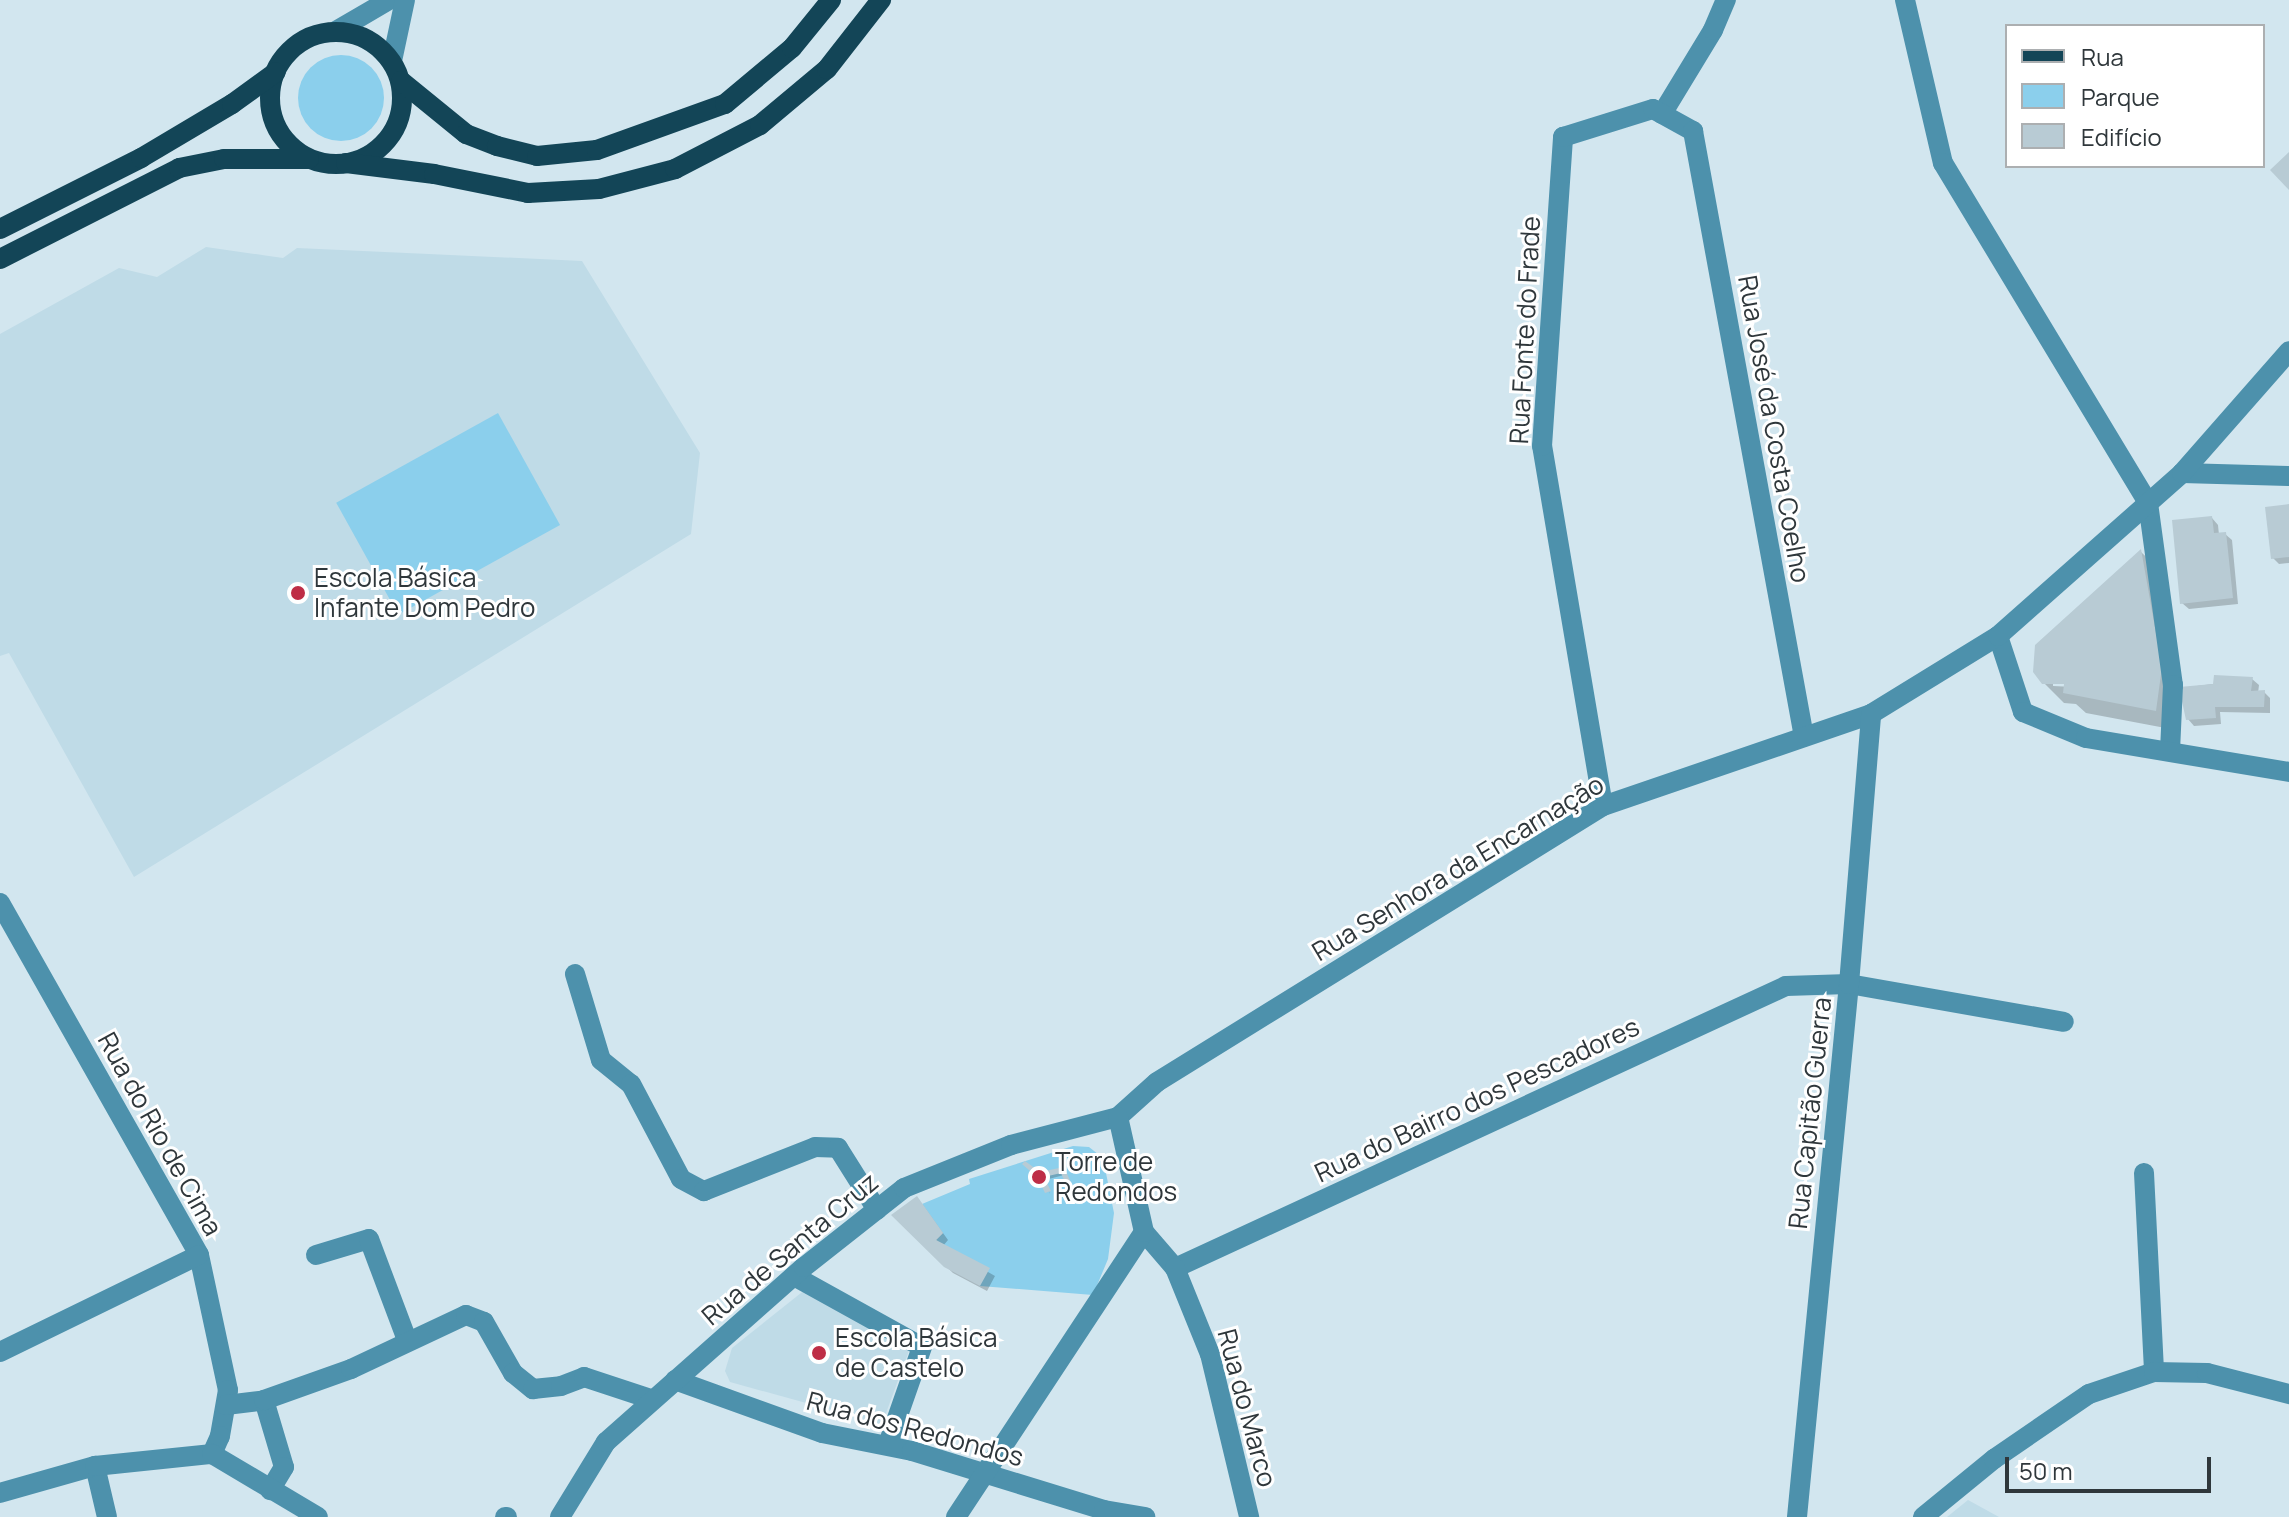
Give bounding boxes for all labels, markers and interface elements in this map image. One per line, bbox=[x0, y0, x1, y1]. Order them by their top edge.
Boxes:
legend bbox=[2005, 24, 2265, 168]
text: Rua bbox=[2081, 40, 2124, 73]
text: Parque bbox=[2081, 80, 2159, 113]
text: Edifício bbox=[2081, 120, 2162, 153]
street label: Rua Fonte do Frade bbox=[1503, 215, 1547, 445]
street label: Rua José da Costa Coelho bbox=[1732, 273, 1816, 585]
place label: Escola Básica Infante Dom Pedro bbox=[314, 562, 535, 624]
marker: Escola Básica Infante Dom Pedro bbox=[289, 584, 307, 602]
street label: Rua Senhora da Encarnação bbox=[1307, 769, 1609, 967]
street label: Rua Capitão Guerra bbox=[1782, 995, 1838, 1231]
street label: Rua do Bairro dos Pescadores bbox=[1310, 1011, 1644, 1189]
street label: Rua do Rio de Cima bbox=[91, 1027, 229, 1241]
place label: Torre de Redondos bbox=[1055, 1146, 1177, 1208]
street label: Rua de Santa Cruz bbox=[696, 1166, 884, 1332]
marker: Torre de Redondos bbox=[1030, 1168, 1048, 1186]
place label: Escola Básica de Castelo bbox=[835, 1322, 997, 1384]
street label: Rua do Marco bbox=[1211, 1326, 1283, 1490]
marker: Escola Básica de Castelo bbox=[810, 1344, 828, 1362]
street label: Rua dos Redondos bbox=[803, 1385, 1027, 1473]
scale bar bbox=[2009, 1441, 2215, 1491]
text: 50 m bbox=[2019, 1454, 2073, 1487]

